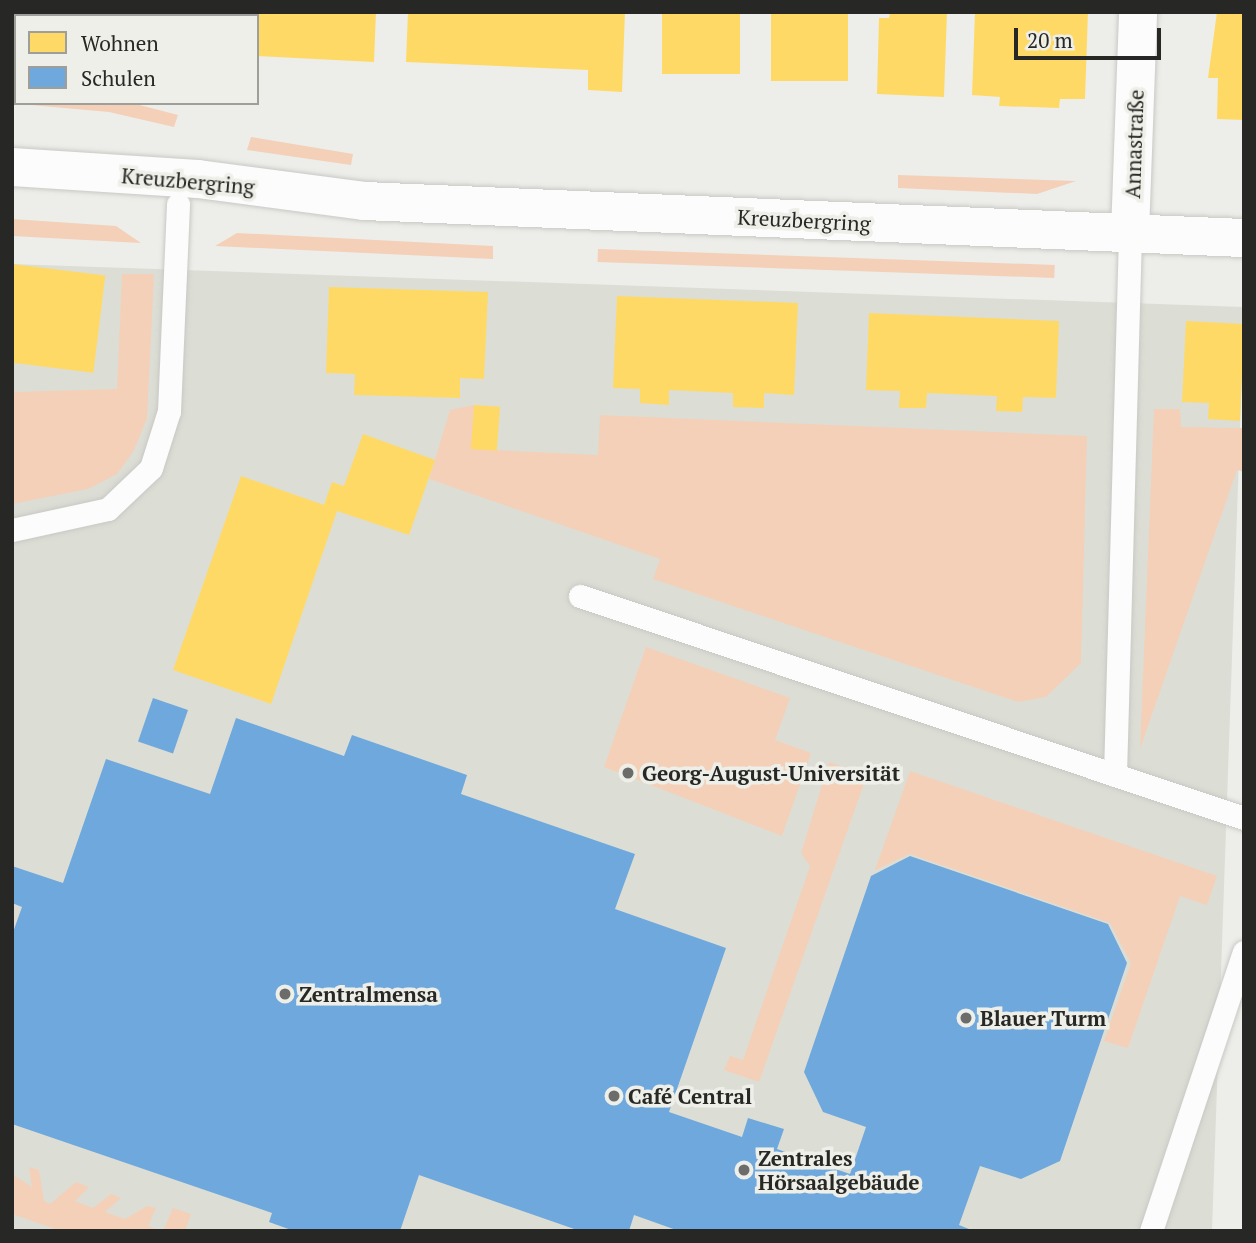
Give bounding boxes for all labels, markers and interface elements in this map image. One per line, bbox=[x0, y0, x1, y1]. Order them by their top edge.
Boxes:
legend bbox=[14, 14, 259, 105]
scale bar bbox=[1018, 14, 1165, 58]
text: 20 m bbox=[1027, 26, 1073, 54]
text: Wohnen bbox=[81, 29, 159, 57]
text: Schulen bbox=[81, 64, 156, 92]
street label: Annastraße bbox=[1119, 89, 1149, 199]
street label: Kreuzbergring bbox=[120, 163, 256, 199]
street label: Kreuzbergring bbox=[737, 204, 871, 236]
place label: Georg-August-Universität bbox=[642, 760, 900, 786]
marker: Georg-August-Universität bbox=[620, 765, 636, 781]
place label: Zentralmensa bbox=[299, 981, 438, 1007]
marker: Zentralmensa bbox=[277, 986, 293, 1002]
place label: Blauer Turm bbox=[980, 1005, 1106, 1031]
marker: Blauer Turm bbox=[958, 1010, 974, 1026]
place label: Café Central bbox=[628, 1083, 752, 1109]
marker: Café Central bbox=[606, 1088, 622, 1104]
place label: Zentrales Hörsaalgebäude bbox=[758, 1145, 920, 1195]
marker: Zentrales Hörsaalgebäude bbox=[736, 1162, 752, 1178]

